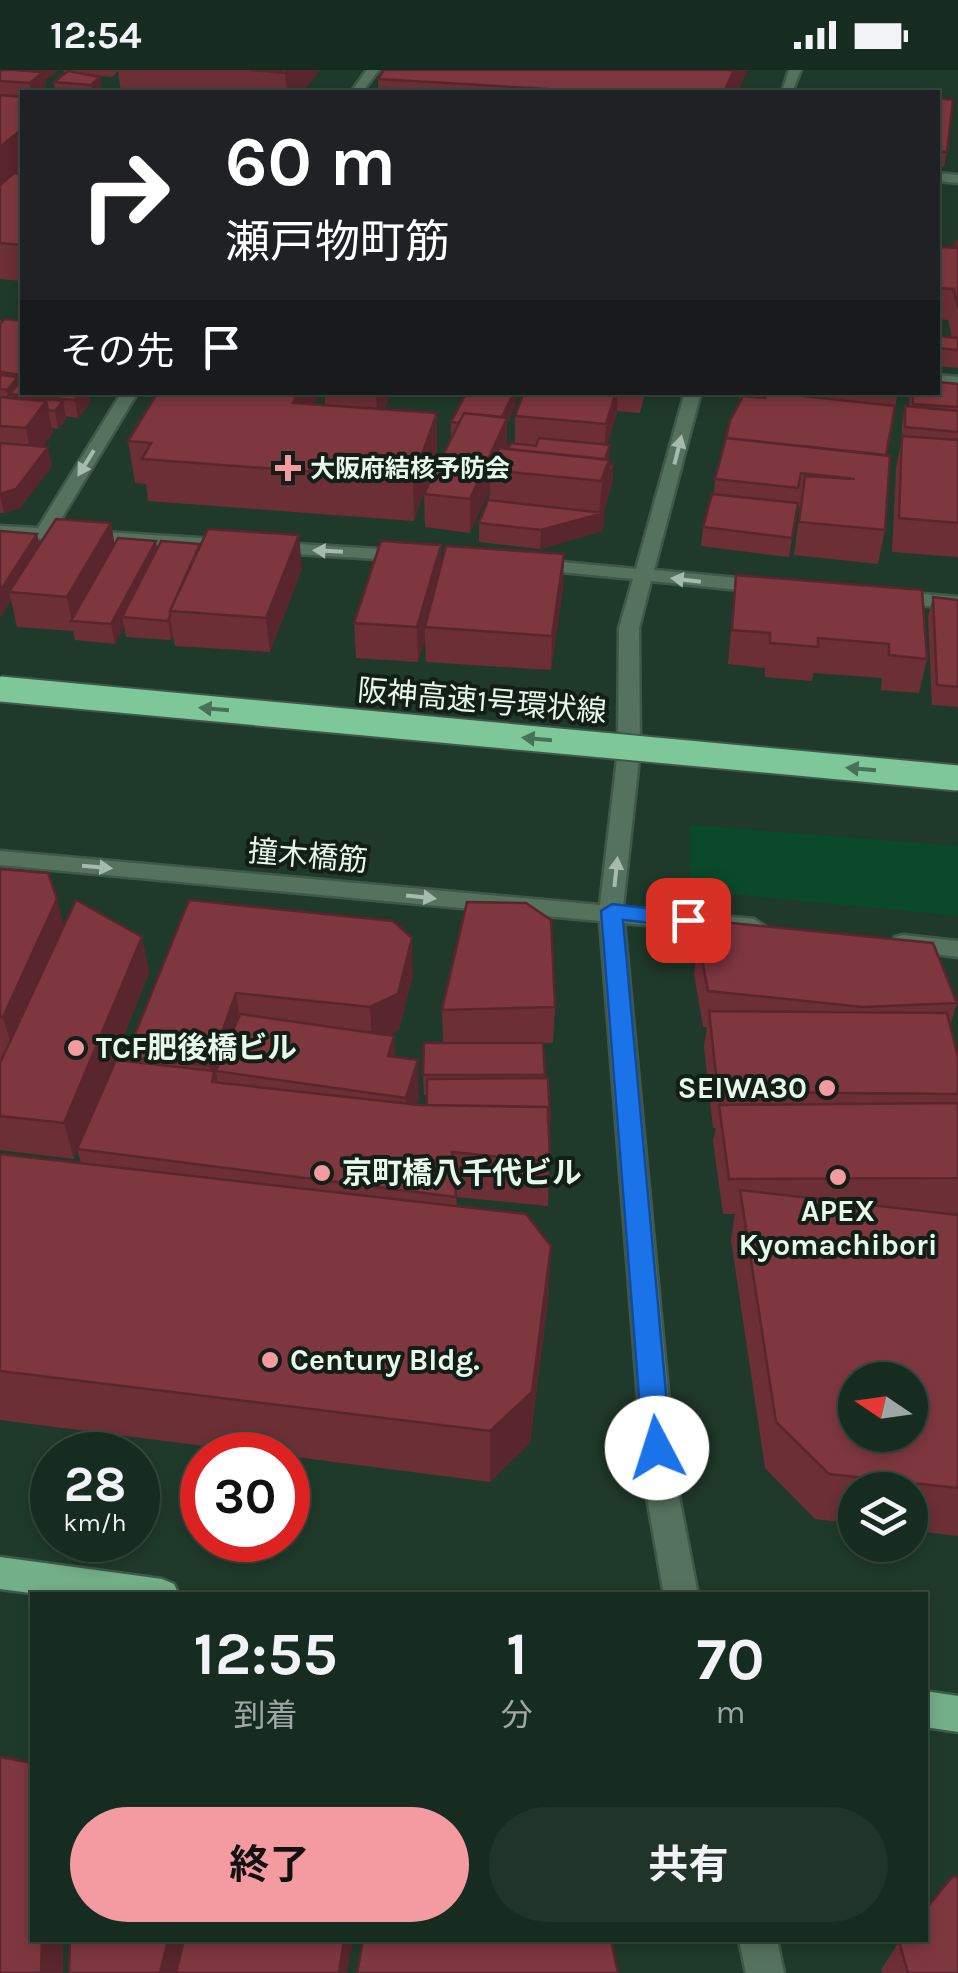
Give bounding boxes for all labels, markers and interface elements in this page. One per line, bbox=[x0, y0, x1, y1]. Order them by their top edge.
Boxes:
text: 12:54 bbox=[50, 13, 142, 58]
text: 60 m bbox=[225, 121, 396, 203]
icon: right bbox=[60, 130, 190, 260]
text: 瀬戸物町筋 bbox=[225, 216, 450, 268]
icon: arrive bbox=[194, 320, 249, 375]
text: その先 bbox=[60, 329, 174, 374]
one-way arrow bbox=[671, 434, 687, 465]
one-way arrow bbox=[78, 450, 96, 477]
place label: 大阪府結核予防会 bbox=[310, 454, 510, 483]
marker: 大阪府結核予防会 bbox=[275, 455, 301, 481]
one-way arrow bbox=[311, 543, 343, 559]
one-way arrow bbox=[670, 572, 702, 588]
street label: 阪神高速1号環状線 bbox=[356, 672, 608, 730]
one-way arrow bbox=[197, 701, 229, 717]
one-way arrow bbox=[521, 731, 553, 747]
one-way arrow bbox=[844, 761, 876, 777]
street label: 撞木橋筋 bbox=[247, 833, 369, 879]
one-way arrow bbox=[608, 855, 624, 887]
one-way arrow bbox=[82, 859, 114, 875]
pin bbox=[646, 878, 731, 963]
one-way arrow bbox=[405, 890, 437, 906]
icon: arrive bbox=[661, 893, 716, 948]
place label: TCF肥後橋ビル bbox=[96, 1030, 297, 1066]
marker: TCF肥後橋ビル bbox=[65, 1037, 87, 1059]
place label: SEIWA30 bbox=[678, 1070, 807, 1106]
marker: SEIWA30 bbox=[816, 1077, 838, 1099]
place label: 京町橋八千代ビル bbox=[342, 1155, 582, 1191]
marker: 京町橋八千代ビル bbox=[311, 1162, 333, 1184]
marker: APEX Kyomachibori bbox=[827, 1166, 849, 1188]
place label: APEX Kyomachibori bbox=[738, 1193, 938, 1263]
place label: Century Bldg. bbox=[290, 1342, 480, 1378]
marker: Century Bldg. bbox=[259, 1349, 281, 1371]
north arrow bbox=[838, 1362, 928, 1452]
map controls bbox=[838, 1362, 928, 1562]
position arrow bbox=[605, 1396, 709, 1500]
speed limit sign: 30 bbox=[180, 1432, 310, 1562]
text: 28 bbox=[64, 1455, 126, 1514]
button: layers bbox=[838, 1472, 928, 1562]
text: km/h bbox=[63, 1508, 127, 1537]
text: 12:55 bbox=[194, 1619, 337, 1689]
text: 1 bbox=[506, 1619, 528, 1689]
text: 70 bbox=[697, 1624, 764, 1694]
text: m bbox=[715, 1694, 745, 1731]
text: 到着 bbox=[233, 1697, 297, 1734]
text: 分 bbox=[501, 1697, 533, 1734]
button: 終了 bbox=[70, 1807, 469, 1922]
button: 共有 bbox=[489, 1807, 888, 1922]

